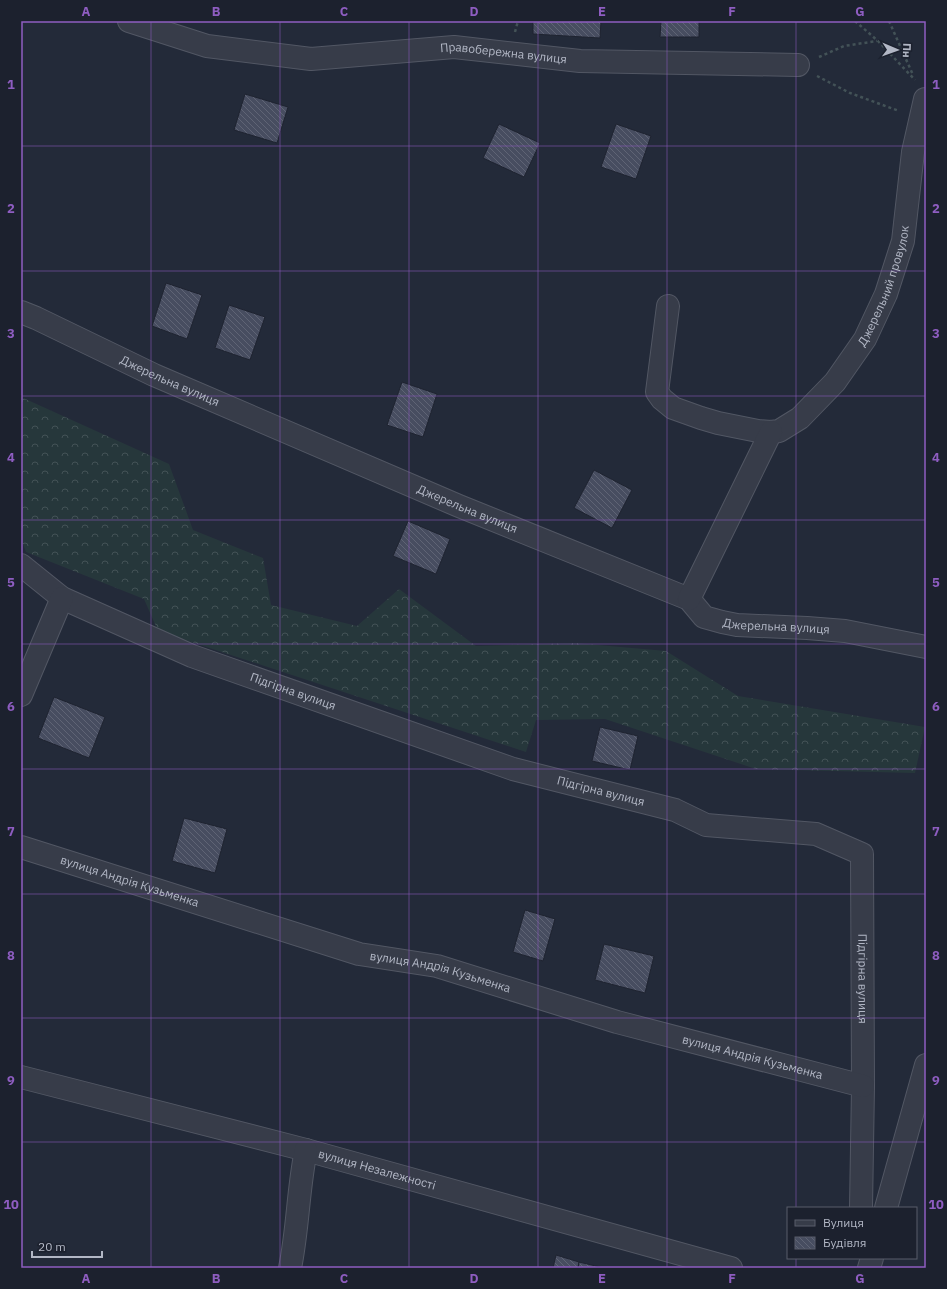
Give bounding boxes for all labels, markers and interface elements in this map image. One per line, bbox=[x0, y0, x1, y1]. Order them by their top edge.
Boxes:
text: A bbox=[82, 3, 91, 20]
text: B bbox=[212, 3, 221, 20]
text: C bbox=[340, 3, 349, 20]
text: D bbox=[469, 3, 479, 20]
text: E bbox=[598, 3, 606, 20]
text: F bbox=[728, 3, 736, 20]
text: G bbox=[855, 3, 865, 20]
north arrow bbox=[877, 30, 917, 70]
street label: Правобережна вулиця bbox=[439, 39, 568, 66]
text: Пн bbox=[900, 43, 914, 58]
text: 1 bbox=[7, 76, 15, 93]
text: 1 bbox=[932, 76, 940, 93]
text: 2 bbox=[7, 200, 15, 217]
text: 2 bbox=[932, 200, 940, 217]
street label: Джерельний провулок bbox=[854, 224, 912, 349]
text: 3 bbox=[7, 325, 15, 342]
text: 3 bbox=[932, 325, 940, 342]
street label: Джерельна вулиця bbox=[118, 352, 222, 409]
text: 4 bbox=[7, 449, 15, 466]
text: 4 bbox=[932, 449, 940, 466]
street label: Джерельна вулиця bbox=[415, 481, 520, 536]
text: 5 bbox=[7, 574, 15, 591]
text: 5 bbox=[932, 574, 940, 591]
street label: Джерельна вулиця bbox=[722, 614, 830, 637]
street label: Підгірна вулиця bbox=[248, 669, 338, 713]
text: 6 bbox=[7, 698, 15, 715]
text: 6 bbox=[932, 698, 940, 715]
street label: Підгірна вулиця bbox=[556, 772, 646, 809]
text: 7 bbox=[7, 823, 15, 840]
text: 7 bbox=[932, 823, 940, 840]
street label: вулиця Андрія Кузьменка bbox=[59, 852, 202, 910]
street label: Підгірна вулиця bbox=[855, 934, 871, 1024]
text: 8 bbox=[7, 947, 15, 964]
text: 8 bbox=[932, 947, 940, 964]
street label: вулиця Андрія Кузьменка bbox=[369, 948, 513, 996]
street label: вулиця Андрія Кузьменка bbox=[681, 1031, 825, 1082]
text: 9 bbox=[7, 1072, 15, 1089]
text: 9 bbox=[932, 1072, 940, 1089]
street label: вулиця Незалежності bbox=[317, 1146, 438, 1193]
text: 10 bbox=[3, 1196, 19, 1213]
text: 10 bbox=[928, 1196, 944, 1213]
legend bbox=[787, 1207, 917, 1259]
text: Вулиця bbox=[823, 1215, 864, 1230]
scale bar bbox=[32, 1233, 102, 1259]
text: Будівля bbox=[823, 1235, 866, 1250]
text: 20 m bbox=[38, 1239, 66, 1254]
text: A bbox=[82, 1270, 91, 1287]
text: B bbox=[212, 1270, 221, 1287]
text: C bbox=[340, 1270, 349, 1287]
text: D bbox=[469, 1270, 479, 1287]
text: E bbox=[598, 1270, 606, 1287]
text: F bbox=[728, 1270, 736, 1287]
text: G bbox=[855, 1270, 865, 1287]

